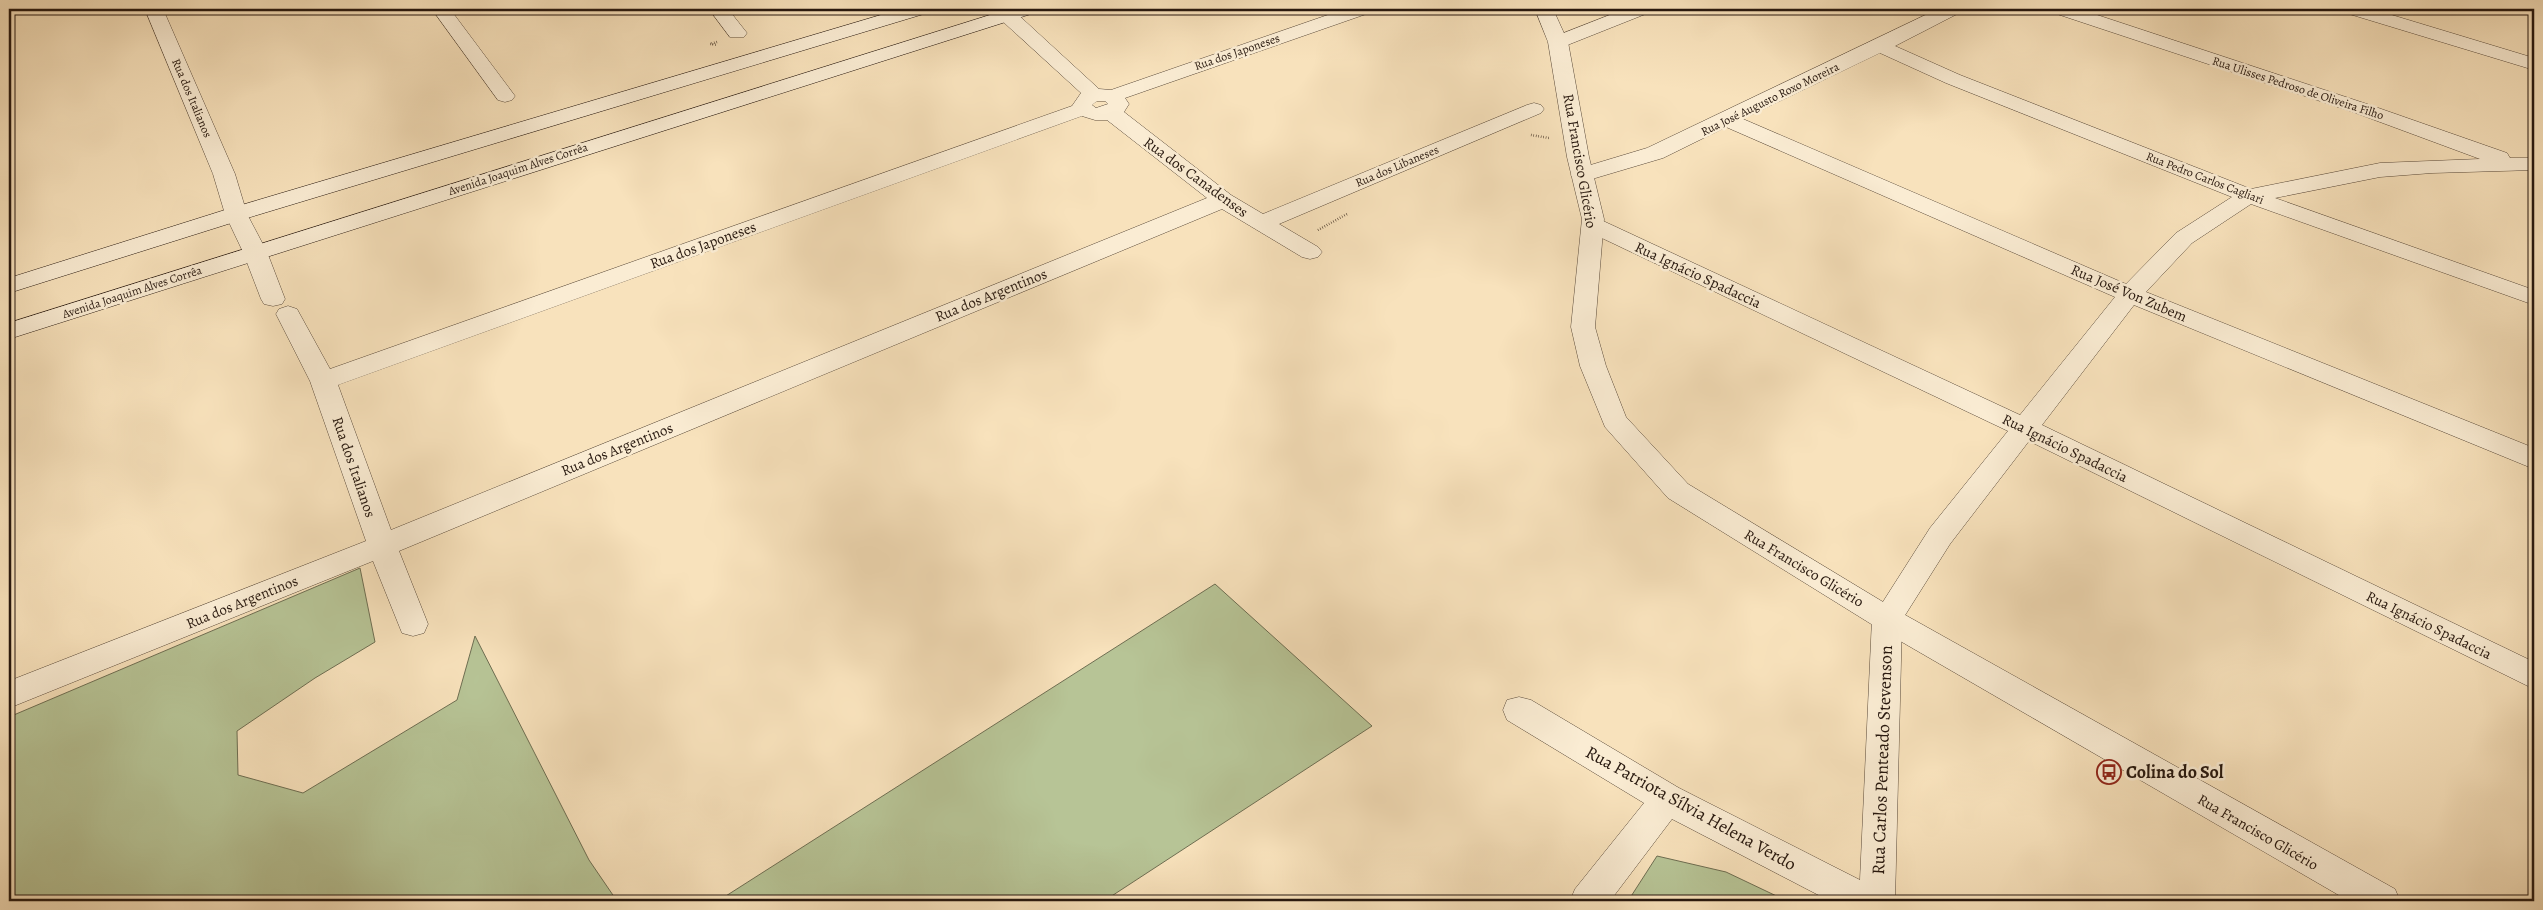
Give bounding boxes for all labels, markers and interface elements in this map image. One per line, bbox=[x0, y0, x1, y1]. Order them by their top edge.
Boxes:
street label: Rua dos Japoneses bbox=[1192, 30, 1282, 74]
street label: Rua Ulisses Pedroso de Oliveira Filho bbox=[2210, 53, 2386, 123]
street label: Rua dos Italianos bbox=[168, 56, 216, 140]
street label: Rua José Augusto Roxo Moreira bbox=[1698, 58, 1842, 140]
street label: Rua Francisco Glicério bbox=[1558, 92, 1602, 230]
street label: Rua dos Canadenses bbox=[1140, 132, 1252, 222]
street label: Avenida Joaquim Alves Corrêa bbox=[445, 139, 590, 199]
street label: Rua dos Libaneses bbox=[1353, 141, 1441, 191]
street label: Rua Pedro Carlos Cagliari bbox=[2144, 148, 2266, 208]
street label: Rua dos Japoneses bbox=[647, 216, 759, 274]
street label: Rua Ignácio Spadaccia bbox=[1632, 237, 1764, 313]
street label: Rua José Von Zubem bbox=[2068, 260, 2191, 327]
street label: Avenida Joaquim Alves Corrêa bbox=[59, 262, 204, 322]
street label: Rua dos Argentinos bbox=[932, 263, 1050, 327]
street label: Rua Ignácio Spadaccia bbox=[1999, 409, 2131, 487]
street label: Rua dos Italianos bbox=[327, 414, 381, 520]
street label: Rua dos Argentinos bbox=[558, 417, 676, 481]
street label: Rua Francisco Glicério bbox=[1740, 524, 1868, 612]
street label: Rua dos Argentinos bbox=[183, 570, 301, 634]
street label: Rua Ignácio Spadaccia bbox=[2363, 586, 2495, 664]
street label: Rua Carlos Penteado Stevenson bbox=[1866, 645, 1898, 875]
street label: Rua Patriota Sílvia Helena Verdo bbox=[1581, 740, 1801, 876]
bus stop icon: Colina do Sol bbox=[2096, 759, 2122, 785]
place label: Colina do Sol bbox=[2126, 760, 2224, 784]
street label: Rua Francisco Glicério bbox=[2194, 789, 2322, 875]

